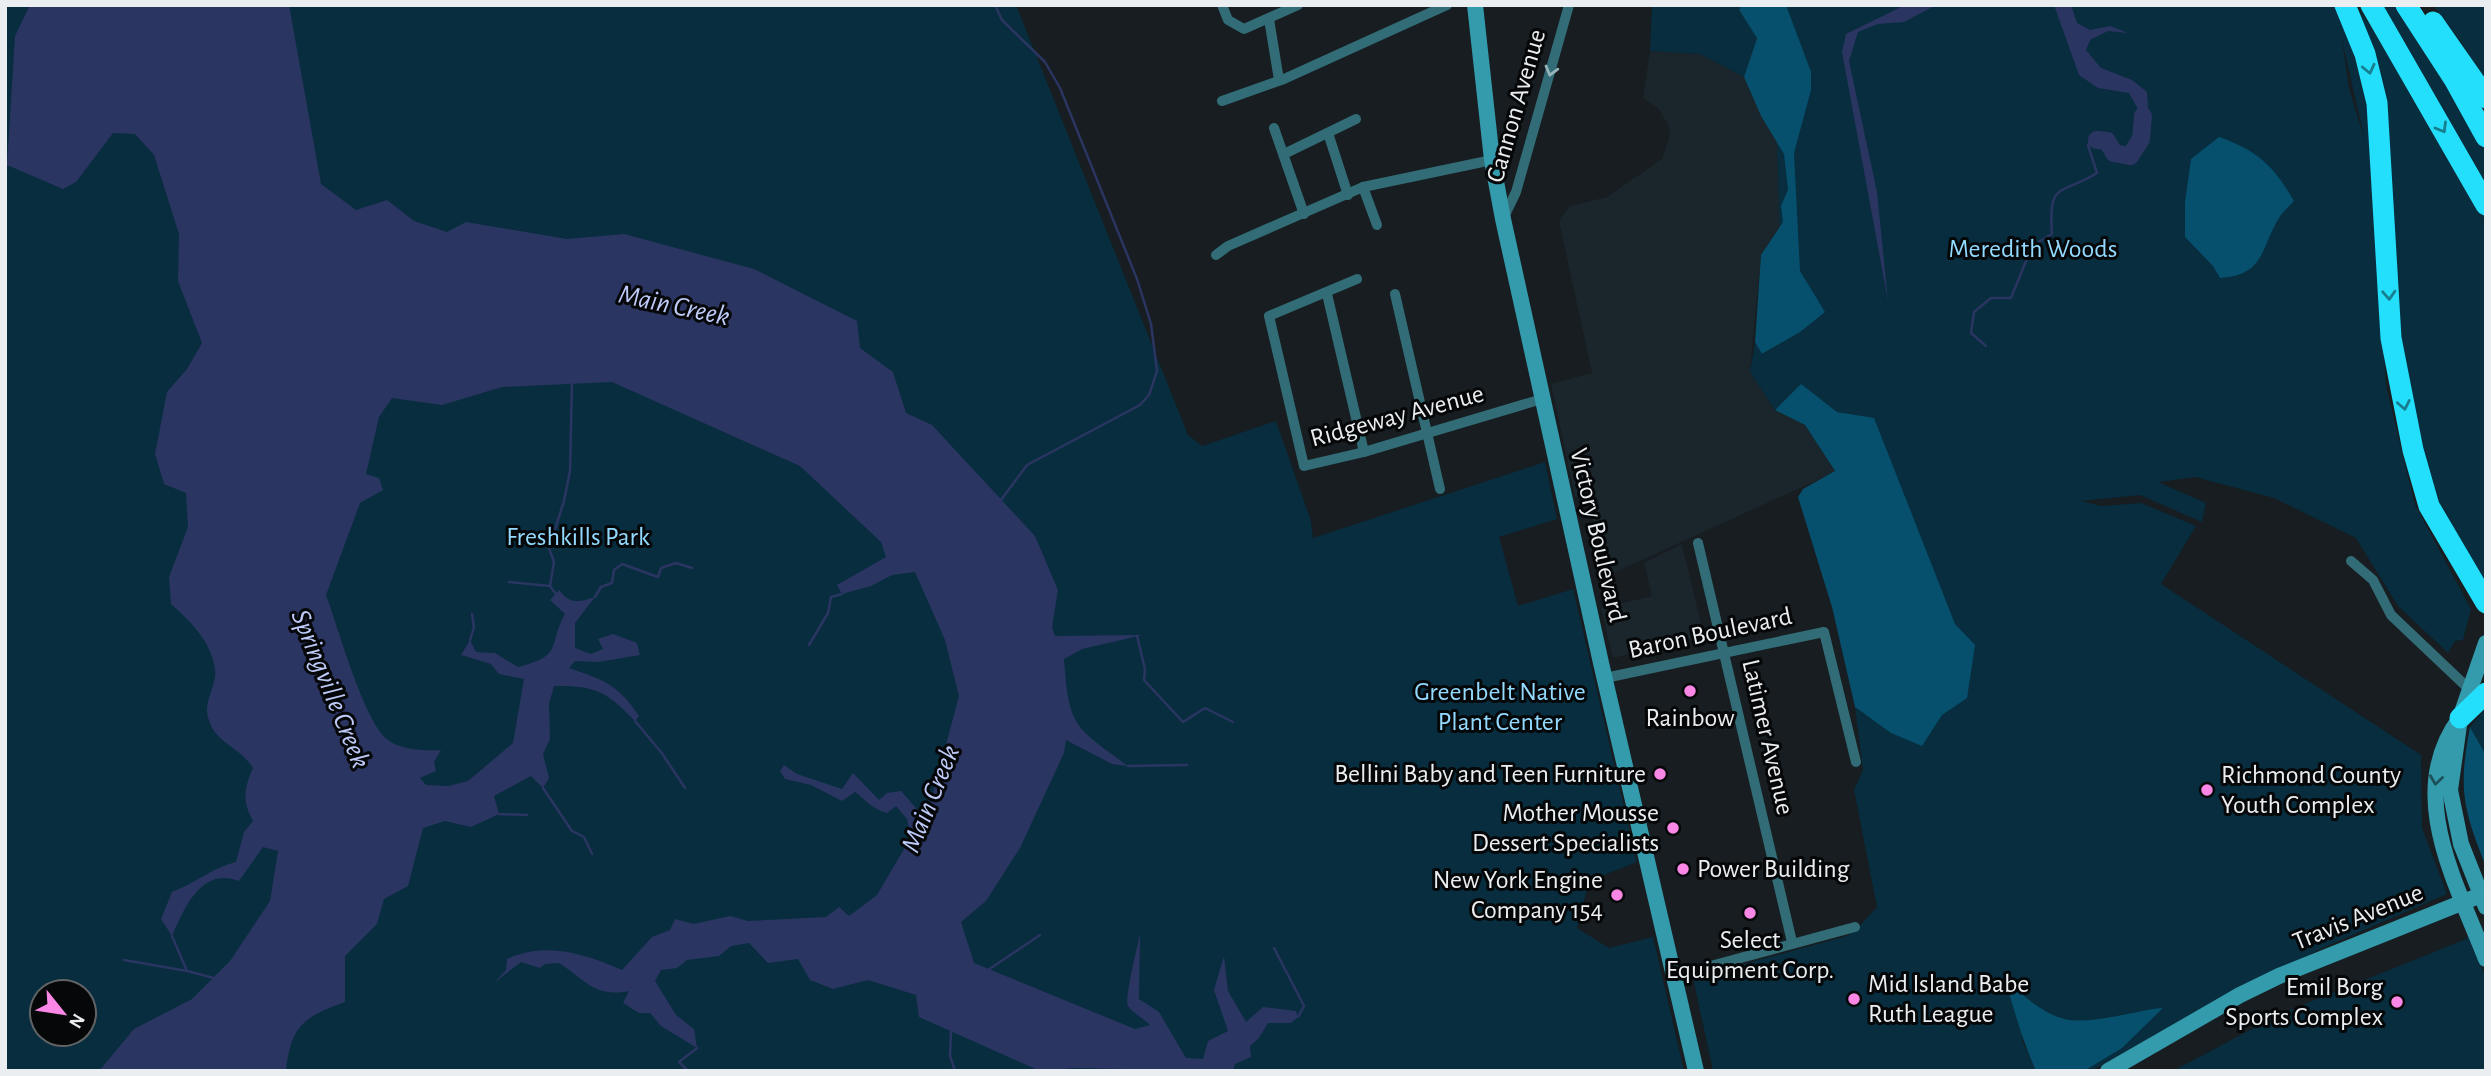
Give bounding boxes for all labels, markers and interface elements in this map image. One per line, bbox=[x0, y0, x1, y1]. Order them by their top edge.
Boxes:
street label: Cannon Avenue bbox=[1482, 27, 1550, 185]
one-way arrow bbox=[2361, 63, 2375, 75]
one-way arrow bbox=[1545, 65, 1559, 77]
one-way arrow bbox=[2434, 120, 2447, 133]
park label: Meredith Woods bbox=[1949, 236, 2117, 262]
water label: Main Creek bbox=[616, 281, 732, 331]
one-way arrow bbox=[2381, 290, 2396, 301]
street label: Ridgeway Avenue bbox=[1307, 380, 1487, 452]
one-way arrow bbox=[2396, 399, 2411, 411]
street label: Victory Boulevard bbox=[1565, 445, 1631, 625]
park label: Freshkills Park bbox=[506, 524, 650, 550]
street label: Baron Boulevard bbox=[1626, 603, 1794, 663]
water label: Springville Creek bbox=[286, 606, 374, 772]
street label: Latimer Avenue bbox=[1737, 657, 1799, 817]
park label: Greenbelt Native Plant Center bbox=[1414, 679, 1586, 735]
marker: Rainbow bbox=[1682, 683, 1698, 699]
place label: Rainbow bbox=[1646, 705, 1735, 731]
water label: Main Creek bbox=[897, 741, 965, 856]
place label: Bellini Baby and Teen Furniture bbox=[1334, 761, 1646, 787]
place label: Richmond County Youth Complex bbox=[2221, 762, 2401, 818]
marker: Bellini Baby and Teen Furniture bbox=[1652, 766, 1668, 782]
one-way arrow bbox=[2429, 774, 2444, 786]
marker: Richmond County Youth Complex bbox=[2199, 782, 2215, 798]
place label: Mother Mousse Dessert Specialists bbox=[1472, 800, 1659, 856]
marker: Mother Mousse Dessert Specialists bbox=[1665, 820, 1681, 836]
place label: Power Building bbox=[1697, 856, 1850, 882]
marker: Power Building bbox=[1675, 861, 1691, 877]
place label: New York Engine Company 154 bbox=[1433, 867, 1603, 923]
street label: Travis Avenue bbox=[2289, 879, 2427, 955]
marker: New York Engine Company 154 bbox=[1609, 887, 1625, 903]
marker: Select Equipment Corp. bbox=[1742, 905, 1758, 921]
place label: Select Equipment Corp. bbox=[1666, 927, 1834, 983]
place label: Mid Island Babe Ruth League bbox=[1868, 971, 2029, 1027]
place label: Emil Borg Sports Complex bbox=[2225, 974, 2383, 1030]
north arrow bbox=[28, 978, 98, 1048]
marker: Mid Island Babe Ruth League bbox=[1846, 991, 1862, 1007]
marker: Emil Borg Sports Complex bbox=[2389, 994, 2405, 1010]
text: N bbox=[65, 1010, 88, 1031]

